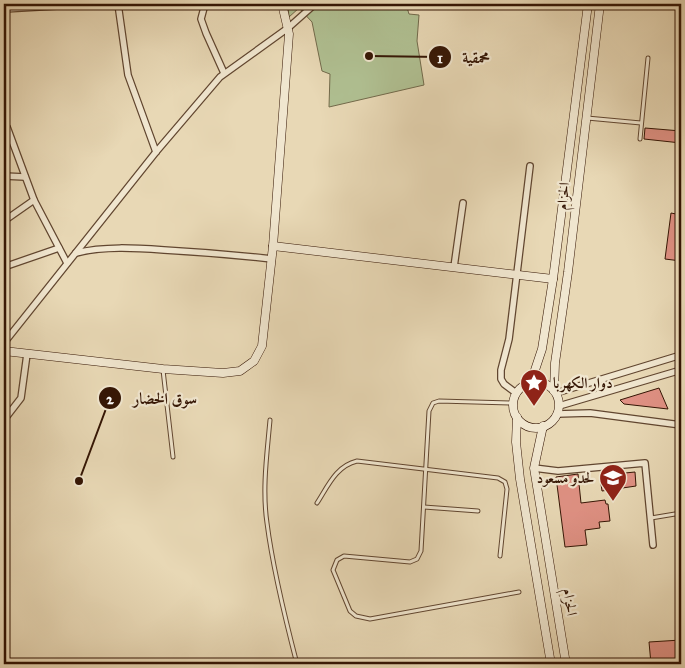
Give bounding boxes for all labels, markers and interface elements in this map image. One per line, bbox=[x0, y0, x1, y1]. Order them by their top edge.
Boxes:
callout: محمقية bbox=[427, 42, 500, 73]
text: محمقية bbox=[462, 48, 490, 67]
text: 1 bbox=[437, 49, 443, 67]
street label: الحزام bbox=[553, 181, 577, 211]
place icon: دوار الكهربا bbox=[519, 368, 549, 407]
place label: دوار الكهربا bbox=[553, 374, 613, 393]
callout: سوق الخضار bbox=[98, 383, 207, 414]
text: سوق الخضار bbox=[131, 389, 197, 409]
text: 2 bbox=[106, 390, 114, 408]
school or university icon: لحدو مسعود bbox=[598, 463, 628, 502]
place label: لحدو مسعود bbox=[536, 469, 595, 487]
street label: الحزام bbox=[555, 587, 581, 618]

